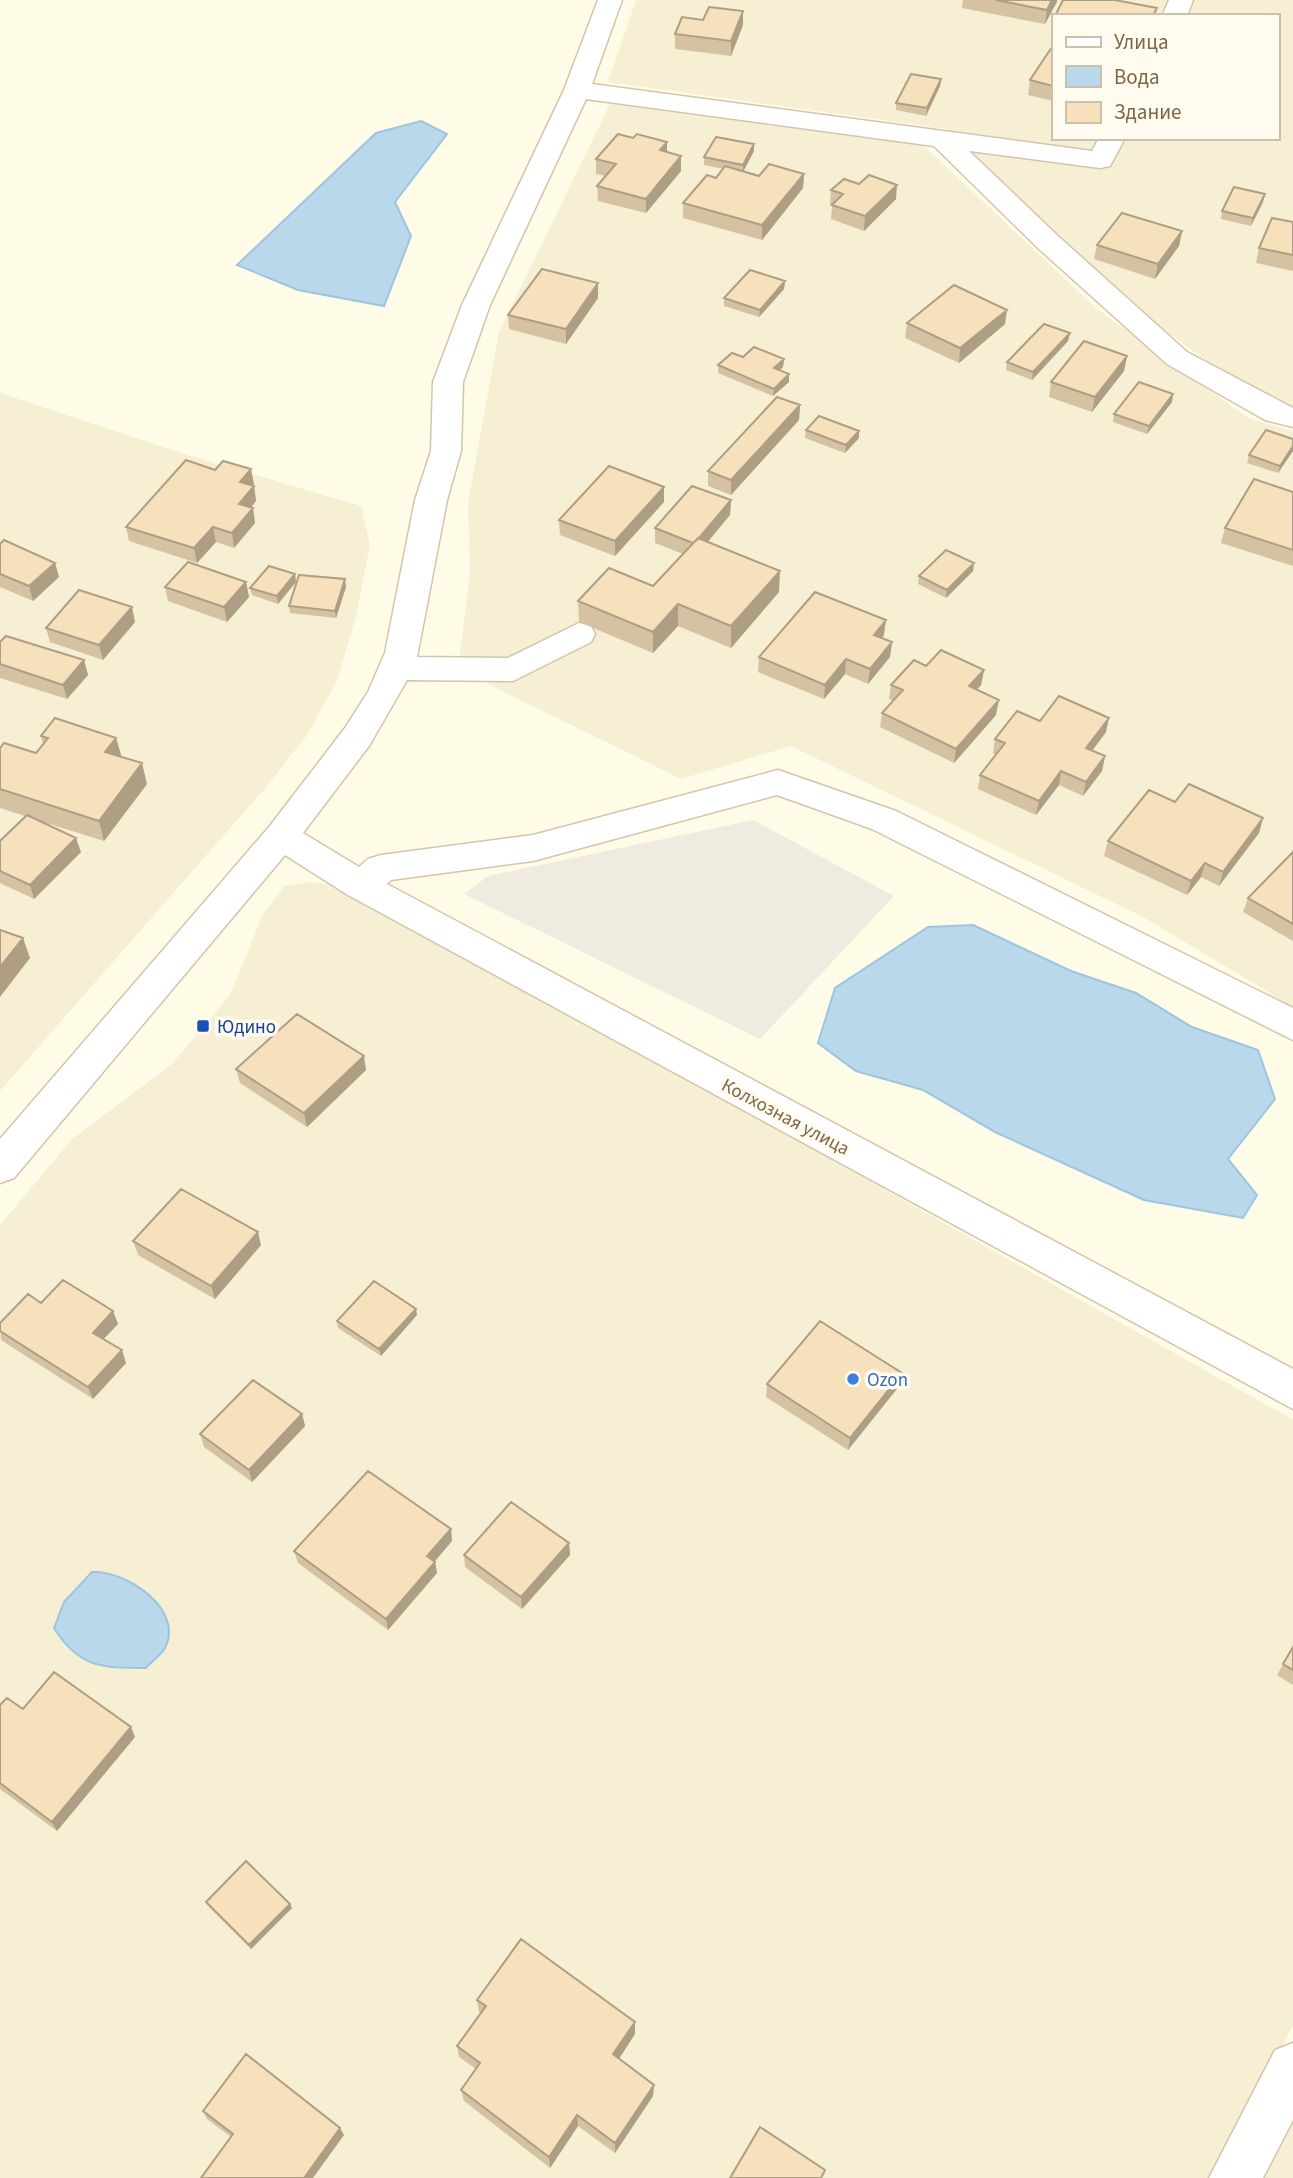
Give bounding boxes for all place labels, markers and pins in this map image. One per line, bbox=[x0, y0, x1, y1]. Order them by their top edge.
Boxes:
place label: Юдино bbox=[217, 1014, 276, 1041]
marker: Юдино bbox=[195, 1018, 211, 1034]
place label: Ozon bbox=[867, 1367, 908, 1394]
marker: Ozon bbox=[845, 1371, 861, 1387]

